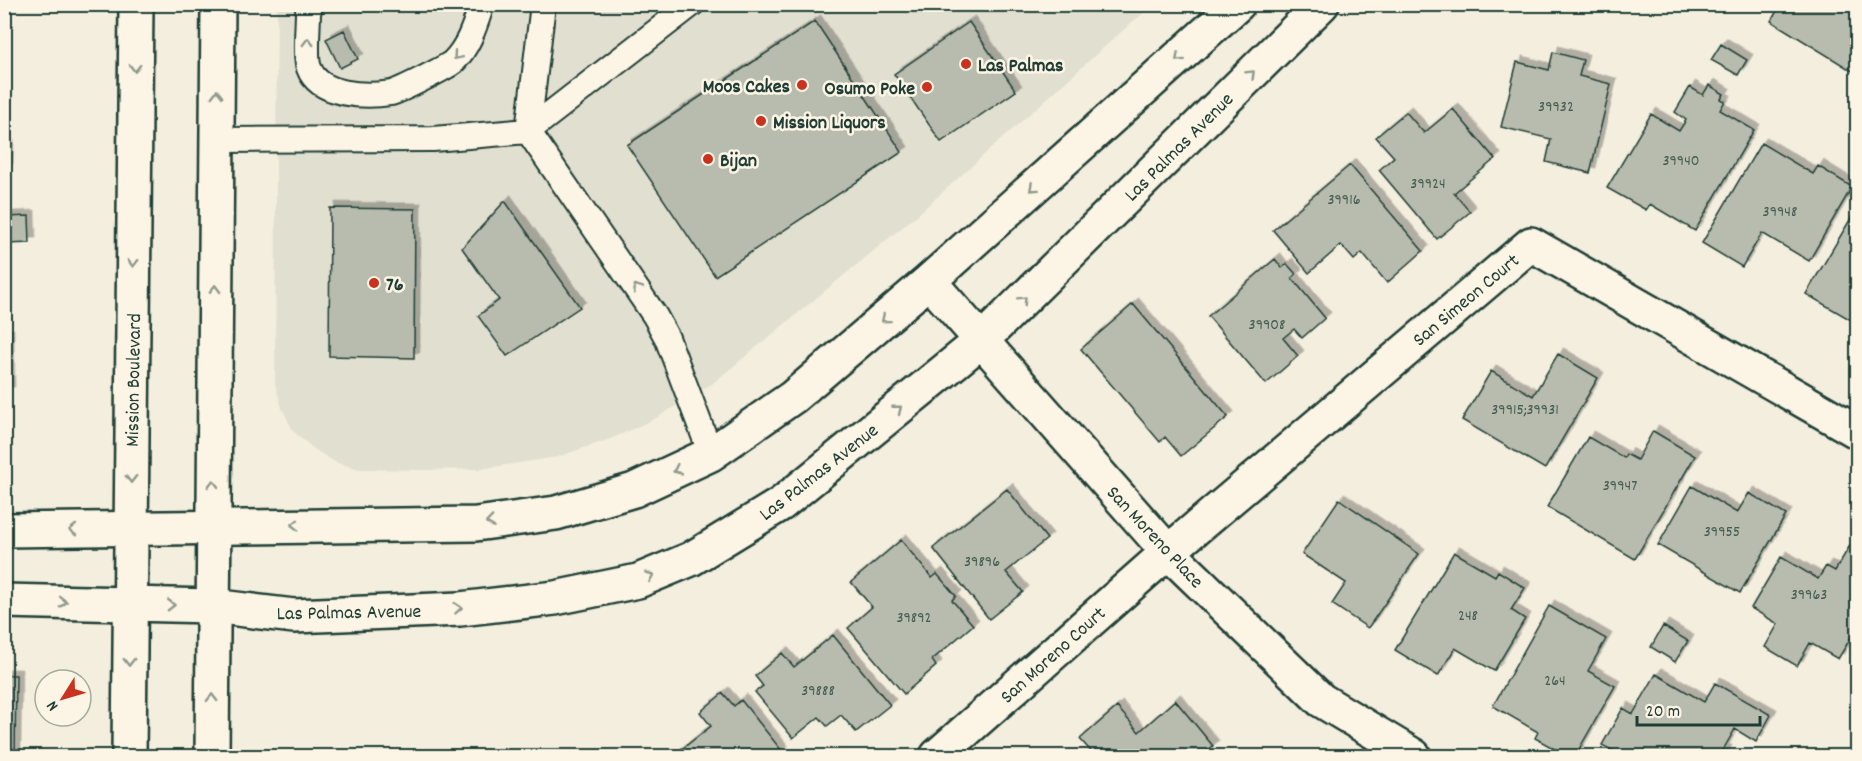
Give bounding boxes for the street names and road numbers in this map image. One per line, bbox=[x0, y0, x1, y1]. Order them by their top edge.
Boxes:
street label: Las Palmas Avenue bbox=[1119, 87, 1241, 209]
street label: San Simeon Court bbox=[1407, 248, 1526, 354]
street label: Mission Boulevard bbox=[120, 313, 150, 447]
street label: Las Palmas Avenue bbox=[754, 418, 886, 529]
street label: San Moreno Place bbox=[1099, 480, 1209, 596]
street label: Las Palmas Avenue bbox=[277, 599, 422, 629]
street label: San Moreno Court bbox=[995, 601, 1113, 711]

